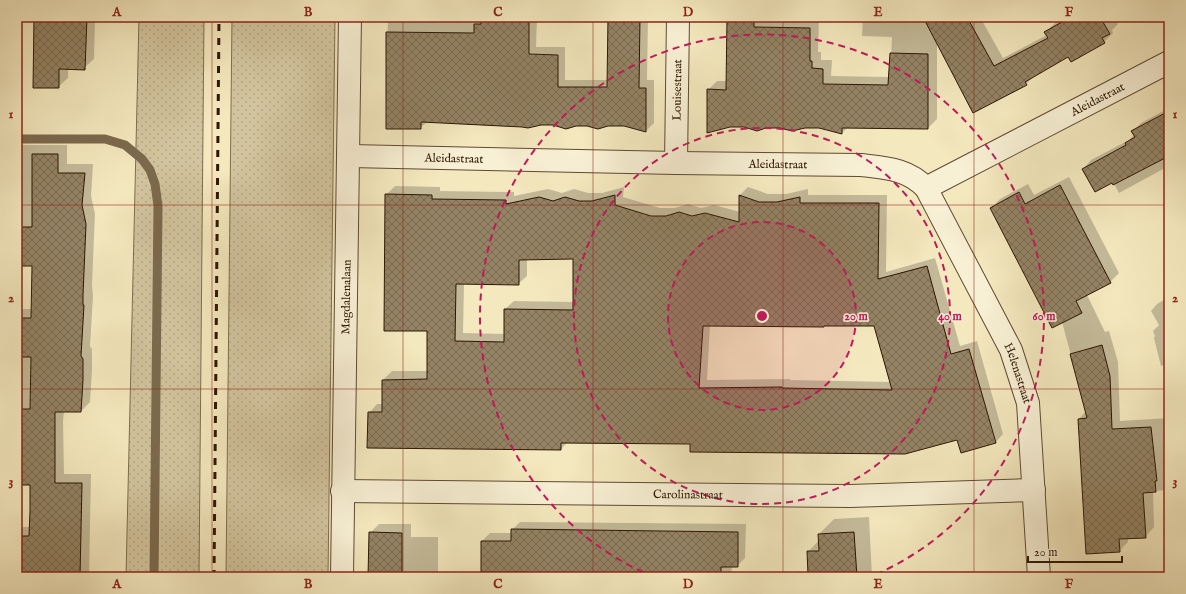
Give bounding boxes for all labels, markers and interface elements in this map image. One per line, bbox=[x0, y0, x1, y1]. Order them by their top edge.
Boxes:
text: A bbox=[112, 4, 123, 21]
text: B bbox=[304, 4, 313, 21]
text: C bbox=[493, 4, 503, 21]
text: D bbox=[683, 4, 694, 21]
text: E bbox=[873, 4, 883, 21]
text: F bbox=[1065, 4, 1074, 21]
street label: Louisestraat bbox=[669, 59, 685, 121]
street label: Aleidastraat bbox=[1067, 79, 1127, 120]
text: 1 bbox=[9, 106, 14, 123]
text: 1 bbox=[1173, 106, 1178, 123]
street label: Aleidastraat bbox=[423, 150, 484, 166]
street label: Aleidastraat bbox=[747, 156, 807, 172]
street label: Magdalenalaan bbox=[338, 259, 354, 335]
text: 2 bbox=[8, 290, 14, 307]
text: 2 bbox=[1172, 290, 1178, 307]
centre of rings bbox=[755, 309, 769, 323]
text: 20 m bbox=[844, 309, 868, 324]
text: 40 m bbox=[938, 309, 963, 324]
text: 60 m bbox=[1033, 309, 1056, 324]
street label: Helenastraat bbox=[1001, 340, 1035, 405]
text: 3 bbox=[9, 473, 14, 490]
text: 3 bbox=[1173, 473, 1178, 490]
street label: Carolinastraat bbox=[653, 487, 723, 502]
scale bar bbox=[1028, 538, 1122, 564]
text: 20 m bbox=[1034, 545, 1057, 560]
text: A bbox=[112, 576, 123, 593]
text: B bbox=[304, 576, 313, 593]
text: C bbox=[493, 576, 503, 593]
text: D bbox=[683, 576, 694, 593]
text: E bbox=[873, 576, 883, 593]
text: F bbox=[1065, 576, 1074, 593]

